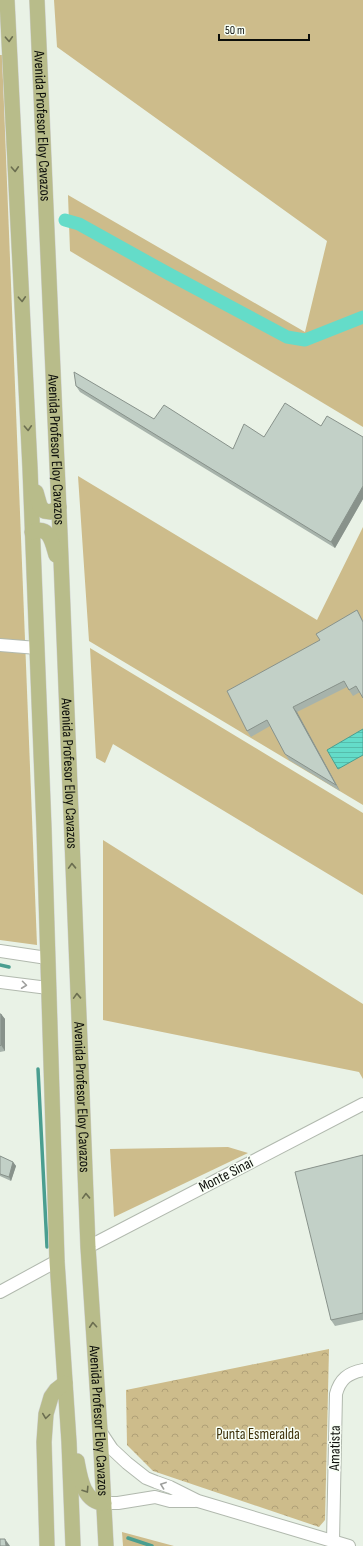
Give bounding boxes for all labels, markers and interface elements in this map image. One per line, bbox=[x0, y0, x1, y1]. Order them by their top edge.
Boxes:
scale bar bbox=[219, 16, 309, 42]
text: 50 m bbox=[225, 23, 245, 38]
one-way arrow bbox=[4, 36, 13, 42]
street label: Avenida Profesor Eloy Cavazos bbox=[30, 49, 55, 202]
one-way arrow bbox=[11, 166, 20, 172]
one-way arrow bbox=[17, 296, 26, 302]
street label: Avenida Profesor Eloy Cavazos bbox=[44, 373, 69, 525]
one-way arrow bbox=[24, 425, 33, 431]
street label: Avenida Profesor Eloy Cavazos bbox=[57, 697, 82, 849]
one-way arrow bbox=[68, 863, 76, 869]
one-way arrow bbox=[21, 980, 27, 989]
one-way arrow bbox=[73, 993, 82, 999]
street label: Avenida Profesor Eloy Cavazos bbox=[70, 1020, 95, 1173]
street label: Monte Sinaí bbox=[196, 1153, 257, 1197]
one-way arrow bbox=[81, 1193, 90, 1199]
one-way arrow bbox=[89, 1322, 98, 1328]
street label: Avenida Profesor Eloy Cavazos bbox=[85, 1344, 113, 1496]
one-way arrow bbox=[42, 1413, 51, 1419]
park label: Punta Esmeralda bbox=[216, 1425, 300, 1444]
street label: Amatista bbox=[325, 1425, 345, 1472]
one-way arrow bbox=[159, 1481, 166, 1489]
one-way arrow bbox=[81, 1486, 89, 1493]

